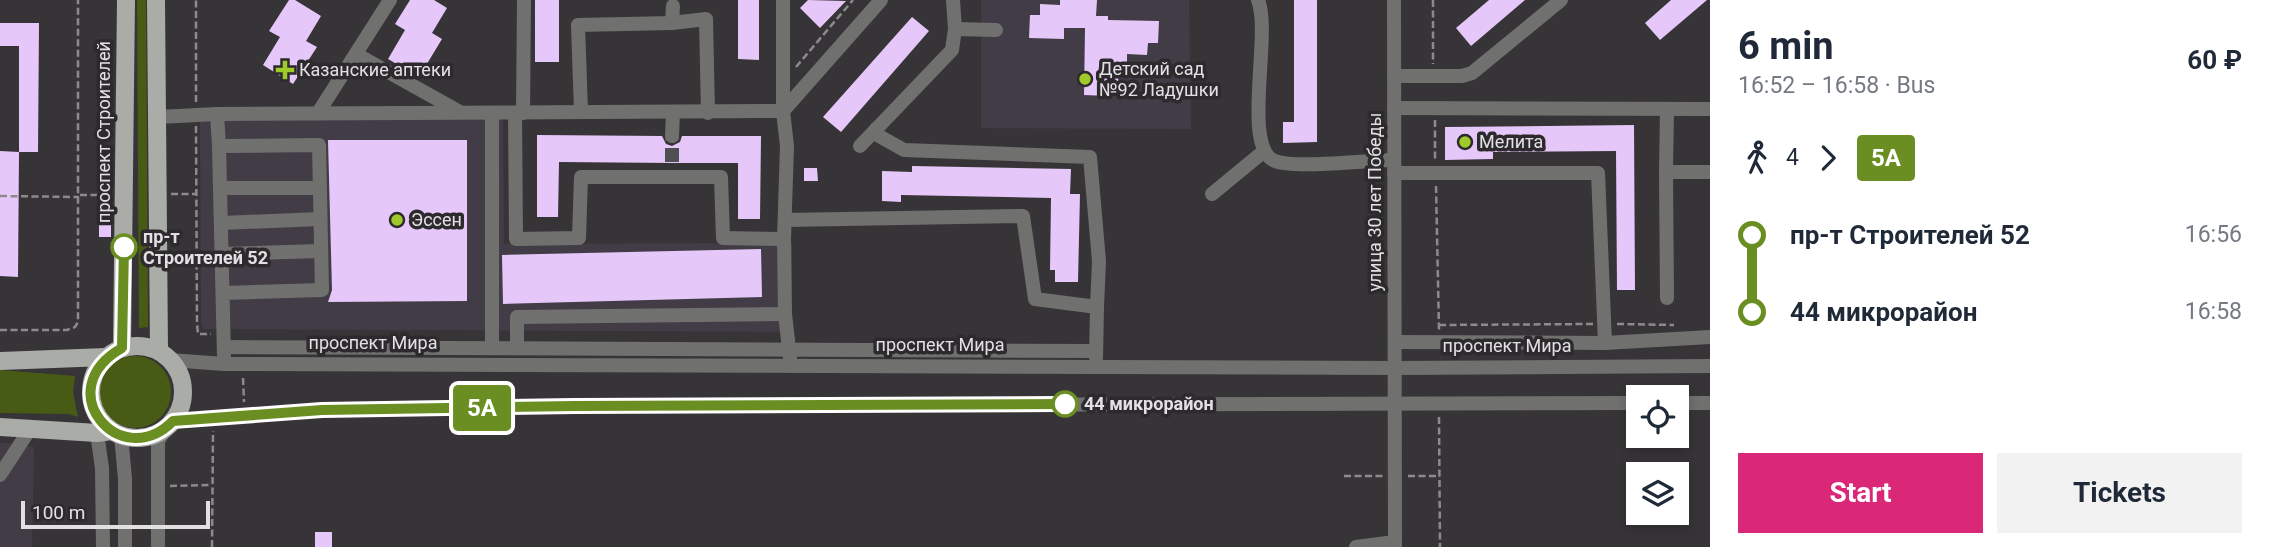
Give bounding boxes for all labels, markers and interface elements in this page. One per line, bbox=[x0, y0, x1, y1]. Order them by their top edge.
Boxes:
text: 6 min bbox=[1738, 24, 1834, 68]
street label: проспект Строителей bbox=[93, 41, 114, 223]
text: 60 ₽ bbox=[2187, 45, 2242, 75]
place label: Детский сад №92 Ладушки bbox=[1099, 58, 1219, 100]
place label: Казанские аптеки bbox=[299, 59, 451, 80]
marker: Казанские аптеки bbox=[277, 62, 293, 78]
marker: Детский сад №92 Ладушки bbox=[1077, 71, 1093, 87]
text: 16:52 – 16:58 · Bus bbox=[1738, 72, 1935, 99]
street label: улица 30 лет Победы bbox=[1364, 113, 1385, 292]
place label: Мелита bbox=[1479, 131, 1543, 152]
marker: Мелита bbox=[1457, 134, 1473, 150]
icon: walk bbox=[1738, 139, 1776, 177]
icon: forward bbox=[1809, 139, 1847, 177]
text: 4 bbox=[1786, 144, 1799, 171]
text: 5А bbox=[1871, 144, 1901, 172]
place label: Эссен bbox=[411, 209, 462, 230]
marker: Эссен bbox=[389, 212, 405, 228]
text: пр-т Строителей 52 bbox=[1790, 220, 2030, 250]
text: 16:56 bbox=[2185, 221, 2242, 248]
place label: пр-т Строителей 52 bbox=[143, 226, 268, 268]
marker: пр-т Строителей 52 bbox=[111, 234, 137, 260]
text: 44 микрорайон bbox=[1790, 297, 1977, 327]
text: 16:58 bbox=[2185, 298, 2242, 325]
street label: проспект Мира bbox=[309, 332, 437, 353]
street label: проспект Мира bbox=[876, 334, 1004, 355]
street label: проспект Мира bbox=[1443, 335, 1571, 356]
line badge: 5А bbox=[450, 385, 514, 431]
map controls bbox=[1626, 385, 1689, 525]
button: locate bbox=[1626, 385, 1689, 448]
marker: 44 микрорайон bbox=[1052, 391, 1078, 417]
place label: 44 микрорайон bbox=[1084, 393, 1214, 414]
text: 5А bbox=[467, 394, 497, 422]
button: Start bbox=[1738, 453, 1983, 533]
button: Tickets bbox=[1997, 453, 2242, 533]
button: layers bbox=[1626, 462, 1689, 525]
scale bar bbox=[21, 498, 210, 530]
text: 100 m bbox=[32, 501, 85, 524]

